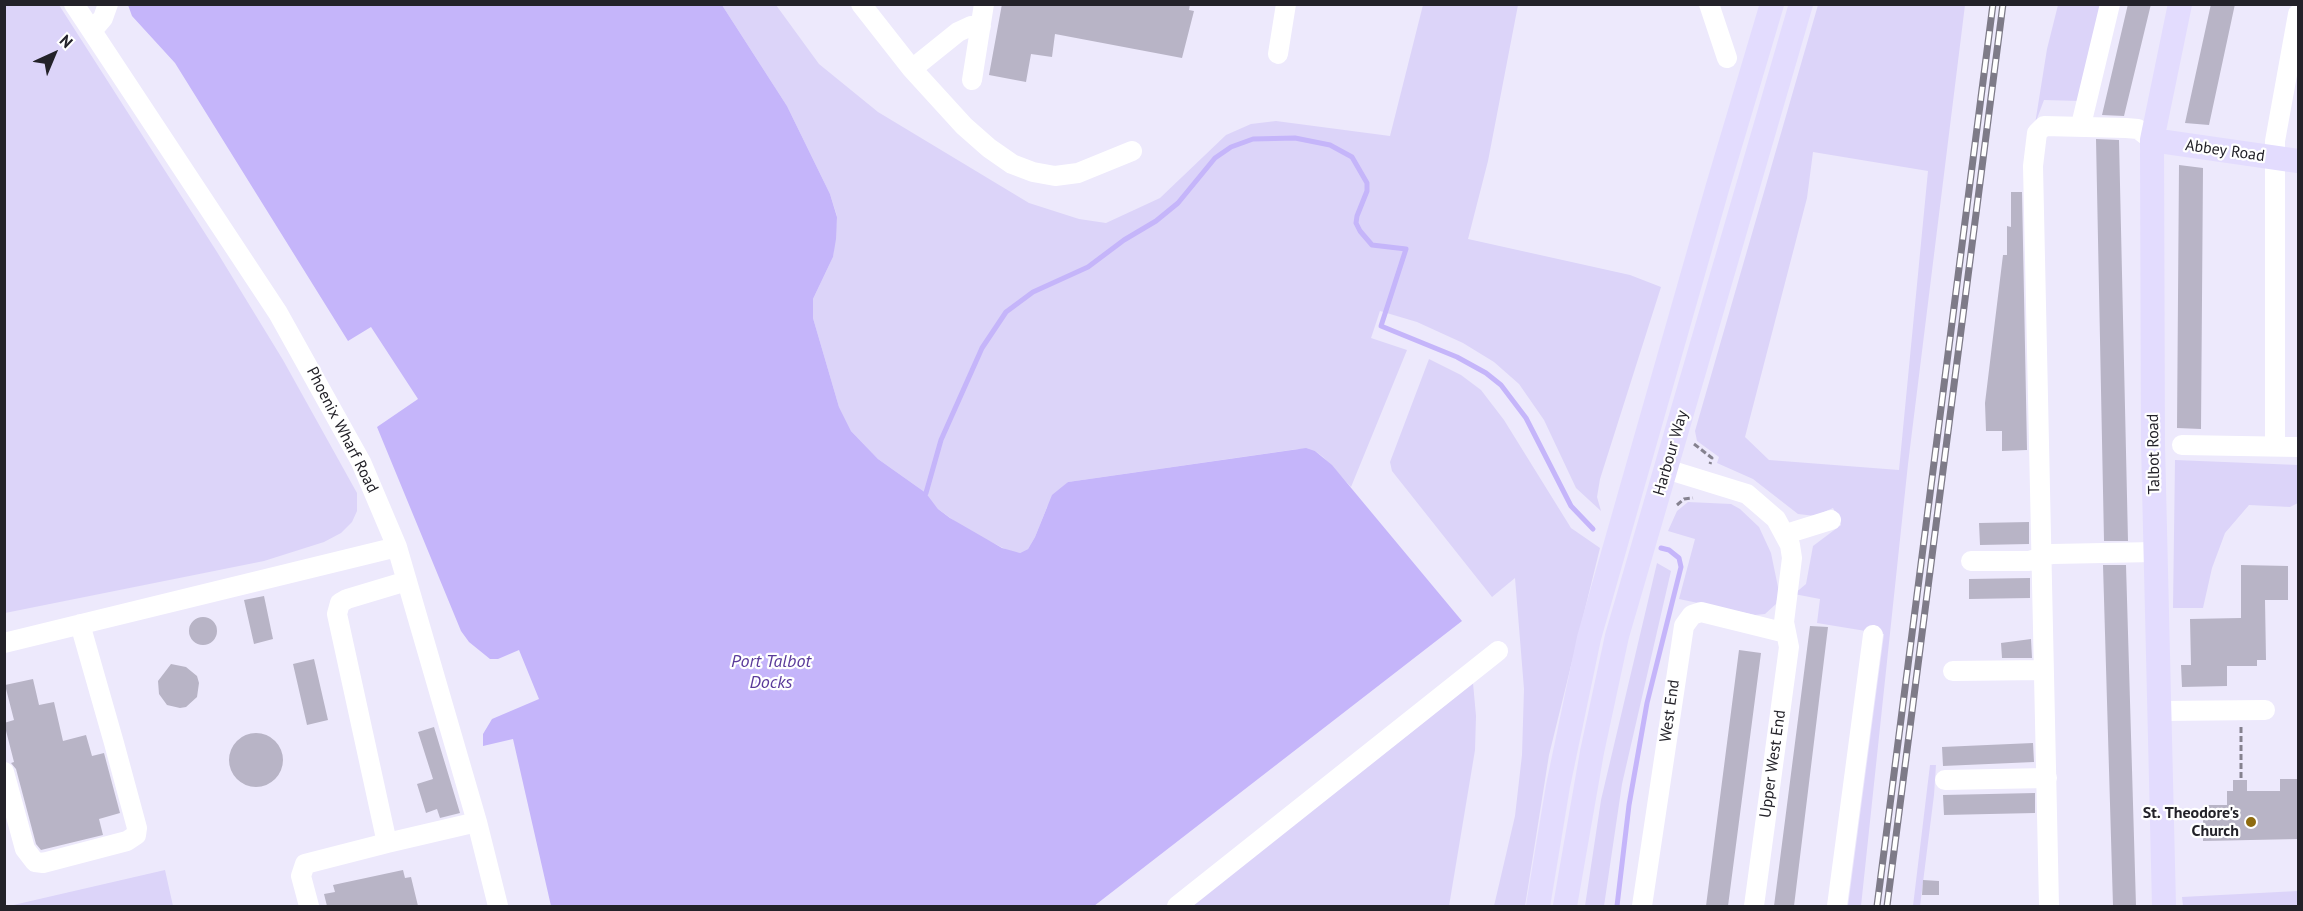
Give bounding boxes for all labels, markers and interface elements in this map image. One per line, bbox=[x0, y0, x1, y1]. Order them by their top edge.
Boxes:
north arrow bbox=[24, 24, 84, 84]
text: N bbox=[56, 30, 77, 52]
street label: Abbey Road bbox=[2184, 136, 2266, 166]
street label: Phoenix Wharf Road bbox=[302, 364, 382, 496]
street label: Harbour Way bbox=[1650, 408, 1692, 498]
street label: Talbot Road bbox=[2144, 414, 2164, 494]
water label: Port Talbot Docks bbox=[731, 651, 811, 694]
street label: West End bbox=[1656, 678, 1684, 744]
street label: Upper West End bbox=[1756, 709, 1790, 819]
place label: St. Theodore's Church bbox=[2143, 803, 2239, 841]
marker: St. Theodore's Church bbox=[2244, 815, 2258, 829]

